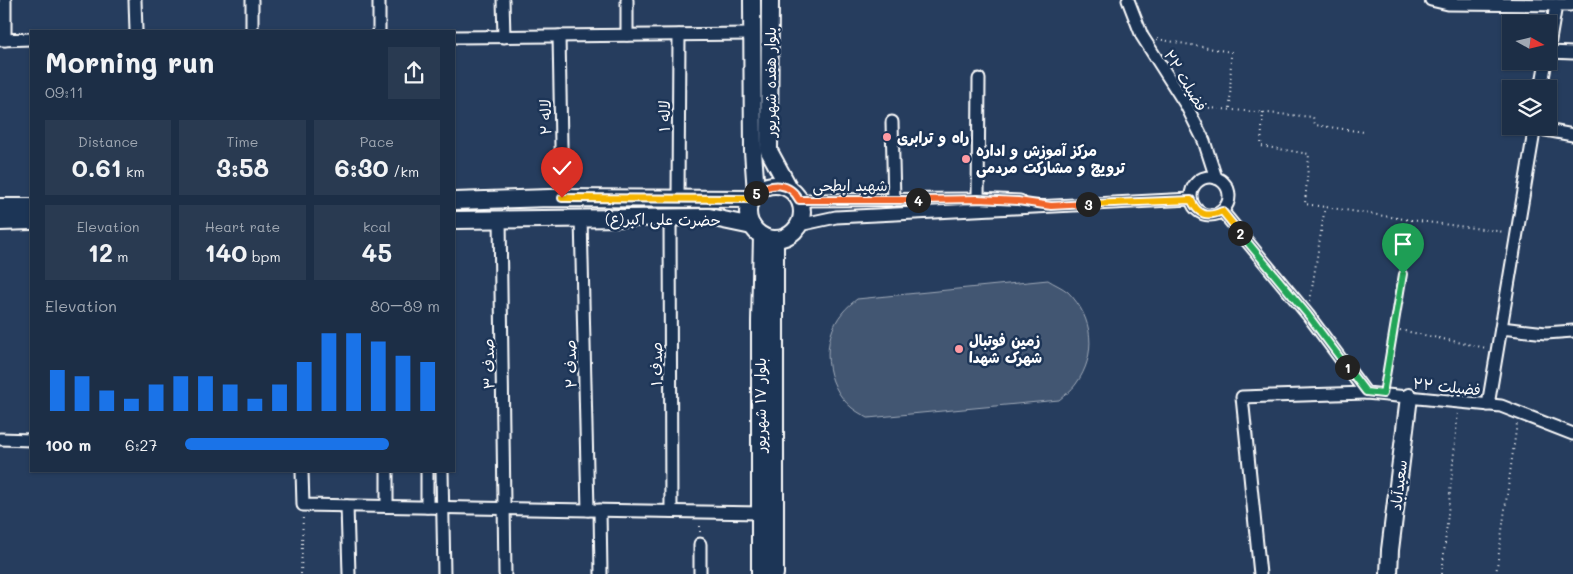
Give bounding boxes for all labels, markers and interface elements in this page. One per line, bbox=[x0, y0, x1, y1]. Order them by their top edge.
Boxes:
north arrow bbox=[1502, 15, 1558, 70]
map controls bbox=[1502, 15, 1557, 135]
street label: بلوار هفده شهریور bbox=[760, 27, 780, 138]
text: Morning run bbox=[45, 44, 214, 80]
street label: فضیلت ۲۲ bbox=[1160, 46, 1212, 114]
button: share bbox=[388, 47, 440, 99]
button: layers bbox=[1502, 80, 1557, 135]
text: 09:11 bbox=[45, 81, 84, 102]
street label: لاله ۲ bbox=[535, 99, 555, 135]
street label: لاله ۱ bbox=[654, 100, 674, 132]
place label: راه و ترابری bbox=[897, 127, 970, 147]
marker: راه و ترابری bbox=[881, 131, 893, 143]
text: Distance bbox=[78, 132, 138, 151]
text: Time bbox=[227, 132, 258, 151]
text: Pace bbox=[360, 132, 394, 151]
place label: مرکز آموزش و اداره ترویج و مشارکت مردمی bbox=[976, 140, 1126, 178]
pin bbox=[541, 147, 583, 198]
text: 0.61 bbox=[72, 151, 122, 183]
text: 3:58 bbox=[216, 151, 269, 183]
text: 6:30 bbox=[335, 151, 389, 183]
marker: مرکز آموزش و اداره ترویج و مشارکت مردمی bbox=[960, 153, 972, 165]
icon: check bbox=[548, 154, 576, 182]
text: km bbox=[122, 162, 145, 181]
text: /km bbox=[389, 162, 419, 181]
street label: شهید ابطحی bbox=[812, 175, 888, 196]
pin: 5 bbox=[744, 180, 768, 206]
text: 5 bbox=[752, 184, 761, 203]
pin: 4 bbox=[906, 188, 930, 212]
text: 4 bbox=[914, 191, 923, 210]
pin: 3 bbox=[1076, 192, 1100, 216]
text: 3 bbox=[1084, 195, 1093, 214]
street label: حضرت علی اکبر(ع) bbox=[605, 208, 721, 231]
text: Elevation bbox=[77, 217, 140, 236]
text: Heart rate bbox=[205, 217, 280, 236]
text: kcal bbox=[363, 217, 391, 236]
pin: 2 bbox=[1228, 220, 1252, 246]
pin bbox=[1382, 223, 1424, 274]
text: 2 bbox=[1237, 224, 1244, 243]
icon: arrive bbox=[1389, 230, 1417, 258]
text: 12 bbox=[88, 236, 113, 268]
text: 140 bbox=[204, 236, 247, 268]
text: 45 bbox=[362, 236, 392, 268]
text: m bbox=[113, 247, 129, 266]
text: bpm bbox=[247, 247, 281, 266]
text: Elevation bbox=[45, 295, 117, 316]
text: 80–89 m bbox=[370, 295, 440, 316]
place label: زمین فوتبال شهرک شهدا bbox=[969, 330, 1042, 367]
street label: صدف ۳ bbox=[478, 338, 498, 390]
street label: صدف ۲ bbox=[560, 340, 580, 388]
street label: صدف ۱ bbox=[646, 342, 666, 386]
marker: زمین فوتبال شهرک شهدا bbox=[953, 343, 965, 355]
pin: 1 bbox=[1334, 354, 1360, 380]
street label: بلوار ۱۷ شهریور bbox=[750, 358, 770, 453]
text: 1 bbox=[1344, 358, 1351, 377]
street label: فضیلت ۲۲ bbox=[1412, 372, 1482, 400]
text: 100 m bbox=[45, 434, 91, 455]
text: 6:27 bbox=[125, 434, 157, 455]
street label: سعیدآباد bbox=[1385, 458, 1411, 512]

